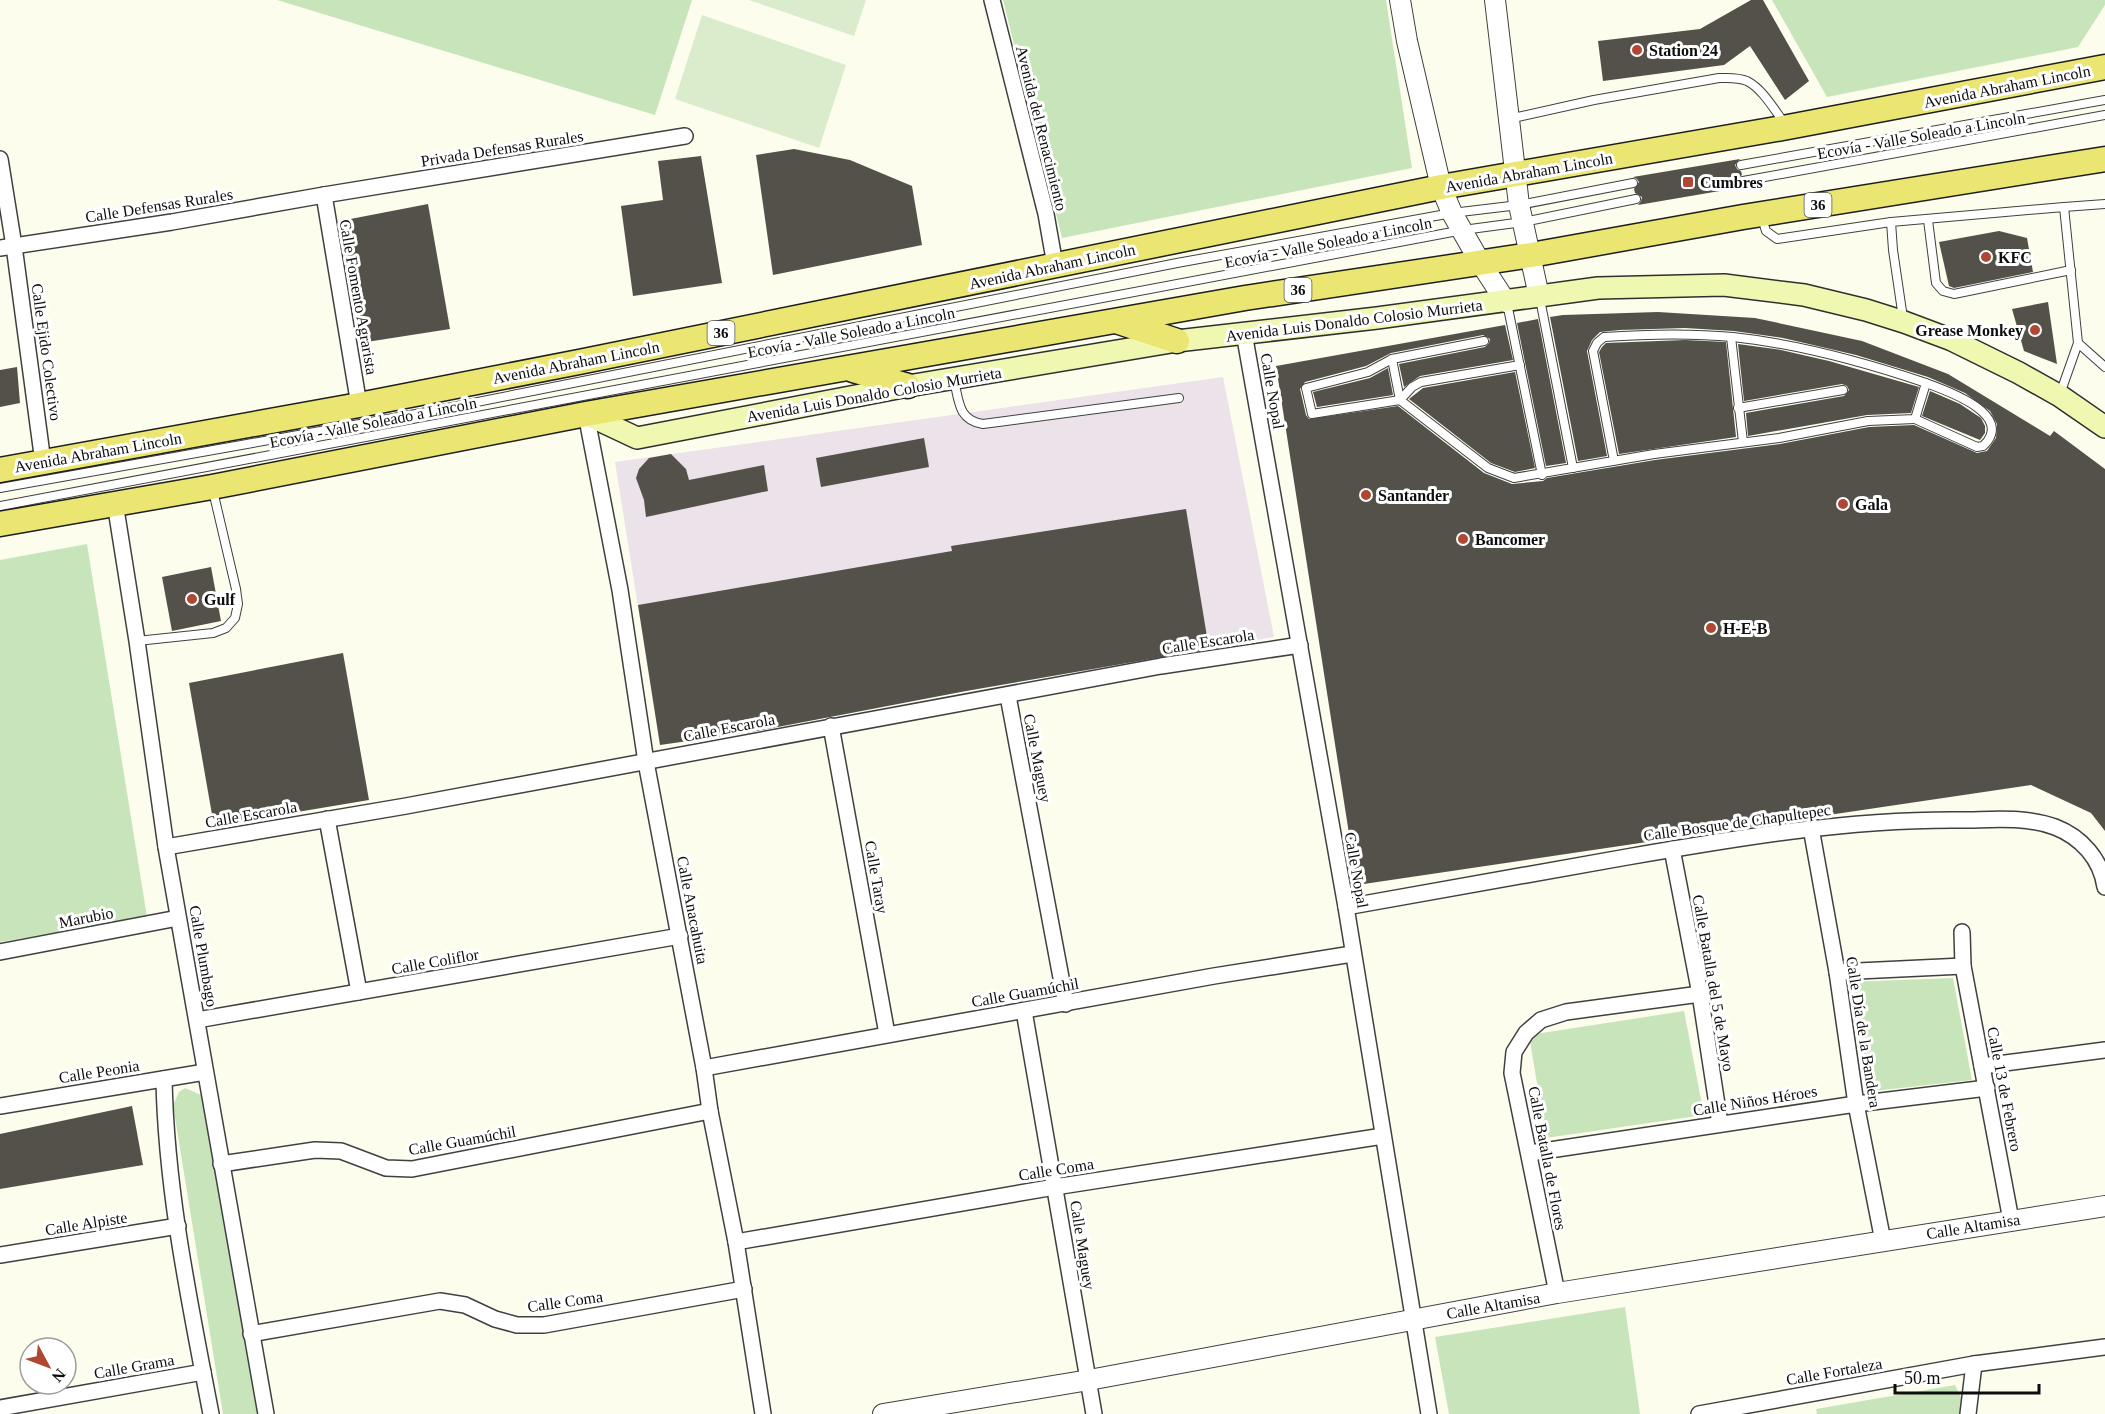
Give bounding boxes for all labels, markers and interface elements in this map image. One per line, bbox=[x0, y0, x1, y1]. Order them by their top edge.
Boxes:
place label: Station 24 bbox=[1649, 42, 1718, 59]
marker: Station 24 bbox=[1630, 43, 1644, 57]
street label: Avenida del Renacimiento bbox=[1013, 44, 1070, 212]
street label: Avenida Abraham Lincoln bbox=[1922, 62, 2092, 111]
street label: Ecovía - Valle Soleado a Lincoln bbox=[1816, 109, 2026, 162]
street label: Privada Defensas Rurales bbox=[420, 127, 585, 170]
street label: Avenida Abraham Lincoln bbox=[1444, 149, 1614, 196]
place label: Cumbres bbox=[1700, 174, 1763, 191]
marker: Cumbres bbox=[1681, 175, 1695, 189]
street label: Calle Defensas Rurales bbox=[84, 185, 234, 226]
road number: 36 bbox=[1804, 193, 1832, 217]
street label: Ecovía - Valle Soleado a Lincoln bbox=[1223, 214, 1433, 271]
street label: Calle Fomento Agrarista bbox=[335, 218, 381, 376]
street label: Avenida Abraham Lincoln bbox=[967, 241, 1137, 292]
place label: KFC bbox=[1998, 249, 2032, 266]
marker: KFC bbox=[1979, 250, 1993, 264]
road number: 36 bbox=[1284, 278, 1312, 302]
street label: Calle Ejido Colectivo bbox=[27, 282, 65, 422]
street label: Avenida Luis Donaldo Colosio Murrieta bbox=[1225, 296, 1483, 345]
street label: Ecovía - Valle Soleado a Lincoln bbox=[746, 304, 956, 361]
road number: 36 bbox=[708, 321, 734, 345]
place label: Grease Monkey bbox=[1915, 322, 2023, 340]
marker: Grease Monkey bbox=[2028, 323, 2042, 337]
street label: Avenida Abraham Lincoln bbox=[491, 338, 661, 387]
street label: Calle Nopal bbox=[1256, 352, 1288, 431]
street label: Avenida Luis Donaldo Colosio Murrieta bbox=[745, 364, 1003, 425]
street label: Ecovía - Valle Soleado a Lincoln bbox=[268, 394, 478, 451]
street label: Avenida Abraham Lincoln bbox=[13, 429, 183, 476]
place label: Santander bbox=[1378, 487, 1449, 504]
marker: Santander bbox=[1359, 488, 1373, 502]
place label: Gala bbox=[1855, 496, 1888, 513]
marker: Gala bbox=[1836, 497, 1850, 511]
place label: Bancomer bbox=[1475, 531, 1545, 548]
marker: Bancomer bbox=[1456, 532, 1470, 546]
place label: Gulf bbox=[204, 591, 236, 608]
marker: Gulf bbox=[185, 592, 199, 606]
place label: H-E-B bbox=[1723, 620, 1768, 637]
marker: H-E-B bbox=[1704, 621, 1718, 635]
street label: Calle Escarola bbox=[1161, 626, 1255, 657]
street label: Calle Escarola bbox=[682, 710, 776, 745]
street label: Calle Maguey bbox=[1020, 712, 1054, 804]
street label: Calle Escarola bbox=[204, 798, 298, 831]
street label: Calle Bosque de Chapultepec bbox=[1642, 801, 1832, 845]
street label: Calle Nopal bbox=[1340, 831, 1372, 910]
street label: Calle Taray bbox=[861, 839, 891, 915]
street label: Calle Anacahuita bbox=[674, 855, 711, 966]
street label: Calle Batalla del 5 de Mayo bbox=[1689, 893, 1737, 1073]
street label: Marubio bbox=[57, 904, 115, 931]
street label: Calle Plumbago bbox=[185, 904, 221, 1008]
street label: Calle Coliflor bbox=[390, 945, 481, 978]
street label: Calle Día de la Bandera bbox=[1843, 955, 1884, 1109]
street label: Calle Guamúchil bbox=[970, 975, 1081, 1010]
street label: Calle 13 de Febrero bbox=[1984, 1025, 2025, 1153]
street label: Calle Peonia bbox=[58, 1057, 141, 1086]
street label: Calle Niños Héroes bbox=[1692, 1082, 1818, 1119]
street label: Calle Batalla de Flores bbox=[1525, 1085, 1570, 1231]
street label: Calle Guamúchil bbox=[407, 1123, 518, 1158]
street label: Calle Coma bbox=[1017, 1155, 1095, 1184]
street label: Calle Maguey bbox=[1066, 1199, 1098, 1291]
street label: Calle Alpiste bbox=[44, 1209, 129, 1239]
street label: Calle Altamisa bbox=[1925, 1211, 2021, 1242]
street label: Calle Coma bbox=[526, 1288, 604, 1315]
street label: Calle Altamisa bbox=[1445, 1289, 1541, 1322]
north arrow bbox=[18, 1336, 78, 1396]
street label: Calle Grama bbox=[93, 1351, 176, 1382]
street label: Calle Fortaleza bbox=[1785, 1355, 1883, 1388]
scale bar bbox=[1895, 1357, 2039, 1395]
text: N bbox=[48, 1366, 69, 1386]
text: 50 m bbox=[1904, 1368, 1941, 1388]

